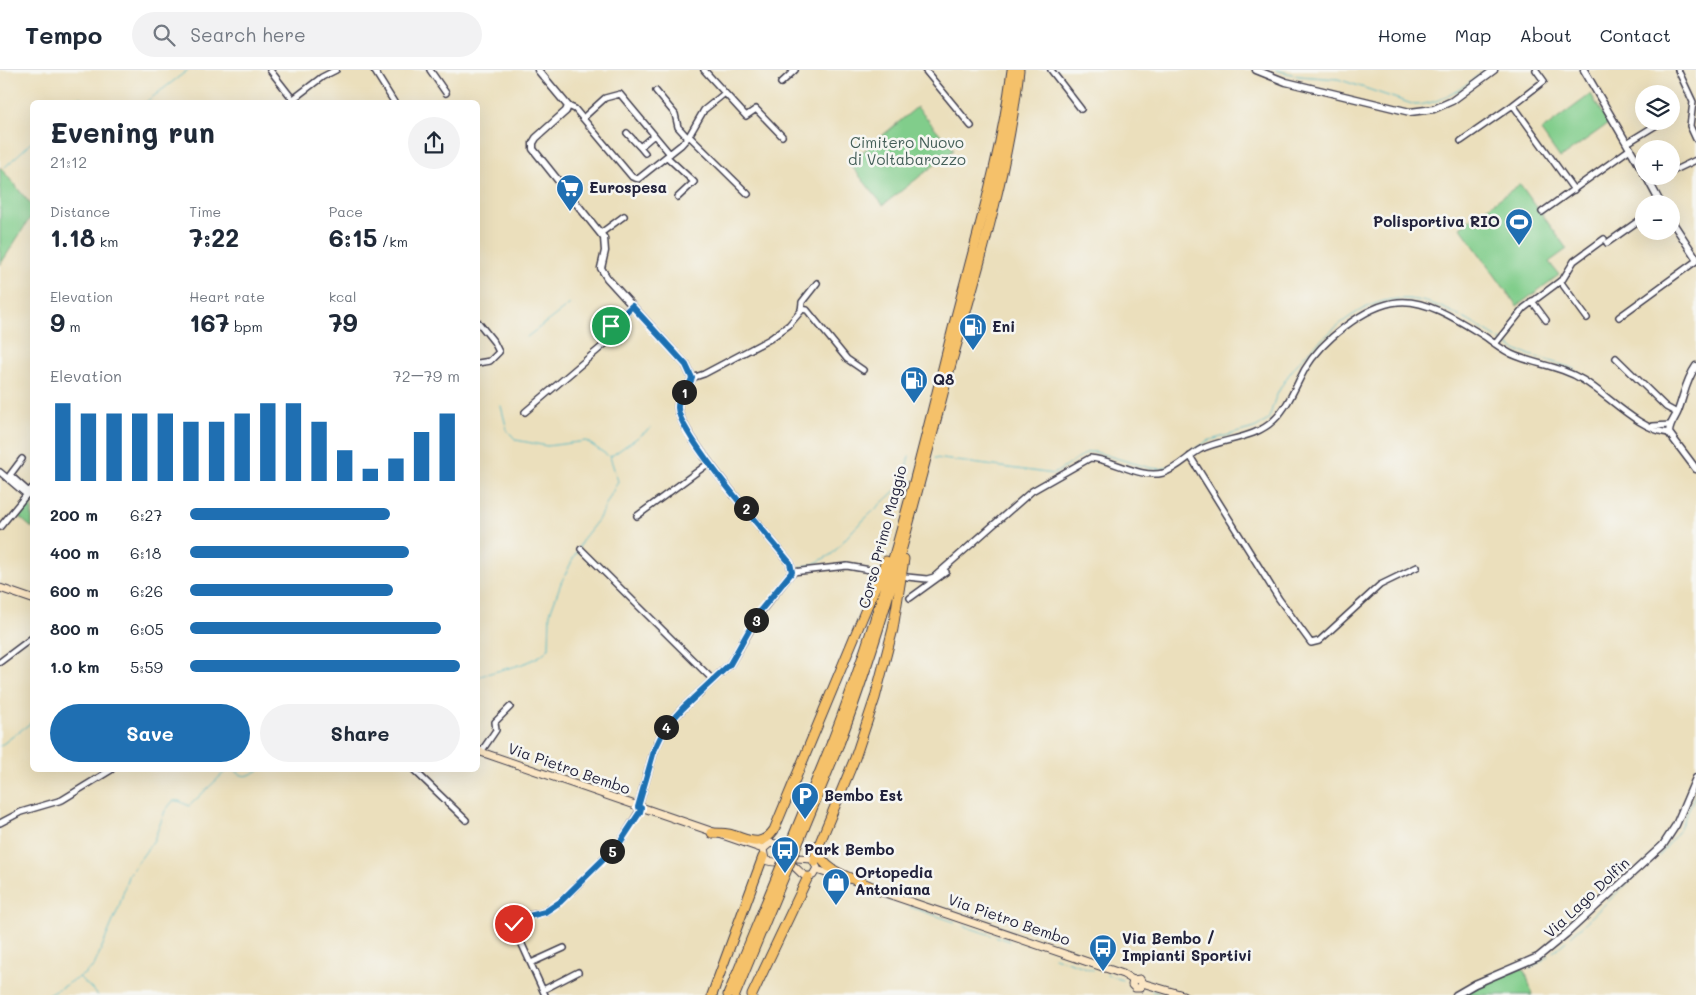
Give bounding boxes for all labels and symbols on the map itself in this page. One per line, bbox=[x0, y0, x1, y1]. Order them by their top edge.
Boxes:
park label: Cimitero Nuovo di Voltabarozzo bbox=[848, 132, 966, 169]
supermarket icon: Eurospesa bbox=[555, 173, 585, 212]
place label: Eurospesa bbox=[589, 177, 667, 197]
sports icon: Polisportiva RIO bbox=[1504, 207, 1534, 246]
place label: Polisportiva RIO bbox=[1373, 211, 1500, 231]
pin bbox=[590, 305, 632, 347]
fuel station icon: Eni bbox=[958, 312, 988, 351]
place label: Eni bbox=[992, 316, 1015, 336]
fuel station icon: Q8 bbox=[899, 365, 929, 404]
place label: Q8 bbox=[933, 369, 954, 389]
pin: 1 bbox=[672, 380, 696, 404]
street label: Corso Primo Maggio bbox=[853, 463, 911, 610]
pin: 2 bbox=[734, 496, 758, 520]
pin: 3 bbox=[744, 608, 768, 632]
pin: 4 bbox=[654, 714, 678, 740]
street label: Via Pietro Bembo bbox=[505, 738, 633, 798]
parking icon: Bembo Est bbox=[790, 781, 820, 820]
place label: Bembo Est bbox=[824, 785, 903, 805]
bus stop icon: Park Bembo bbox=[770, 835, 800, 874]
pin: 5 bbox=[600, 838, 624, 864]
place label: Park Bembo bbox=[804, 839, 894, 859]
street label: Via Lago Dolfin bbox=[1539, 853, 1633, 942]
place label: Ortopedia Antoniana bbox=[855, 862, 933, 899]
shop icon: Ortopedia Antoniana bbox=[821, 867, 851, 906]
street label: Via Pietro Bembo bbox=[945, 889, 1073, 949]
pin bbox=[493, 903, 535, 945]
place label: Via Bembo / Impianti Sportivi bbox=[1122, 928, 1252, 965]
bus stop icon: Via Bembo / Impianti Sportivi bbox=[1088, 933, 1118, 972]

